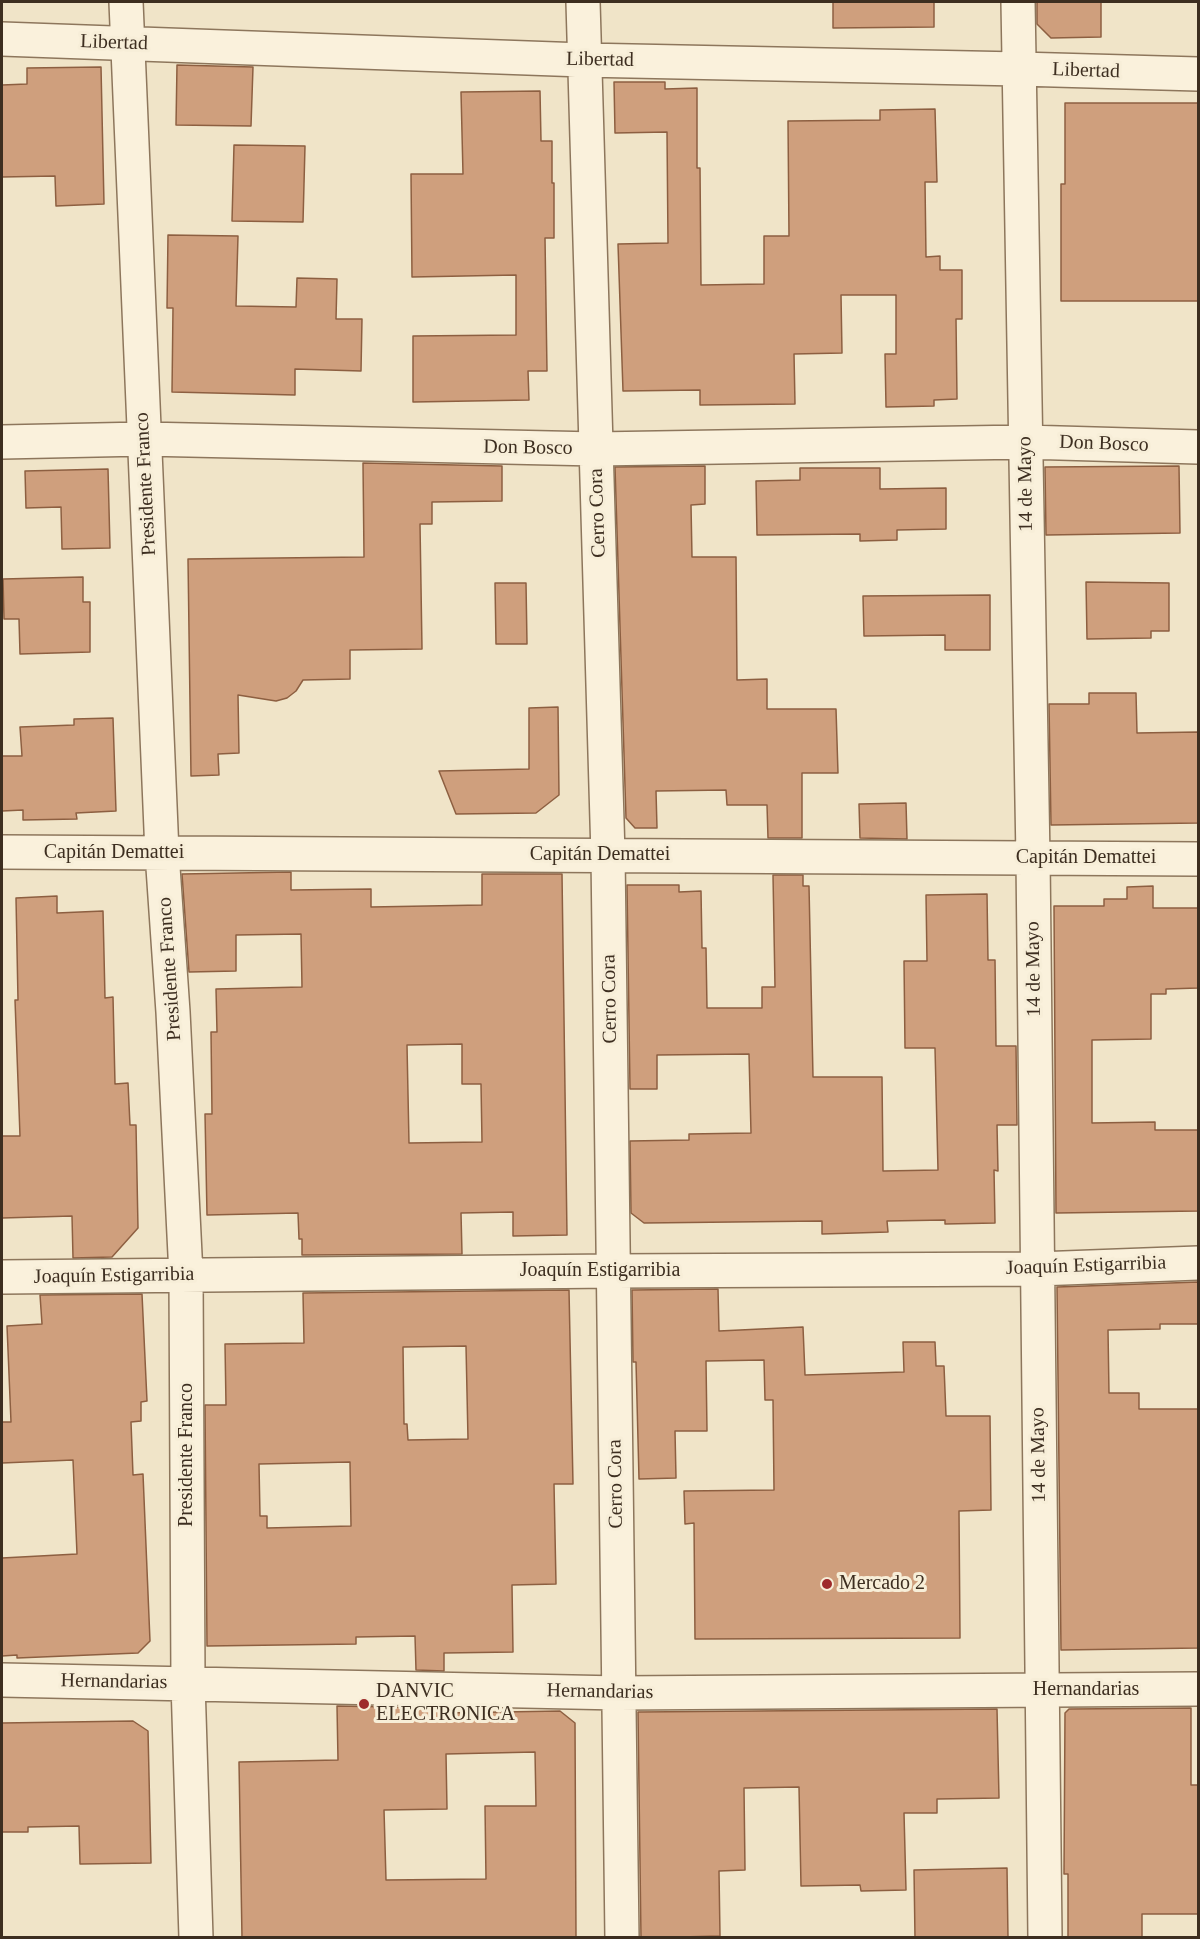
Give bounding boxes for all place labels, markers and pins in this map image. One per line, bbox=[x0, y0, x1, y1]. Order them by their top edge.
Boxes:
place label: Mercado 2 bbox=[839, 1572, 925, 1596]
marker: Mercado 2 bbox=[820, 1577, 834, 1591]
place label: DANVIC ELECTRONICA bbox=[376, 1680, 515, 1727]
marker: DANVIC ELECTRONICA bbox=[357, 1697, 371, 1711]

